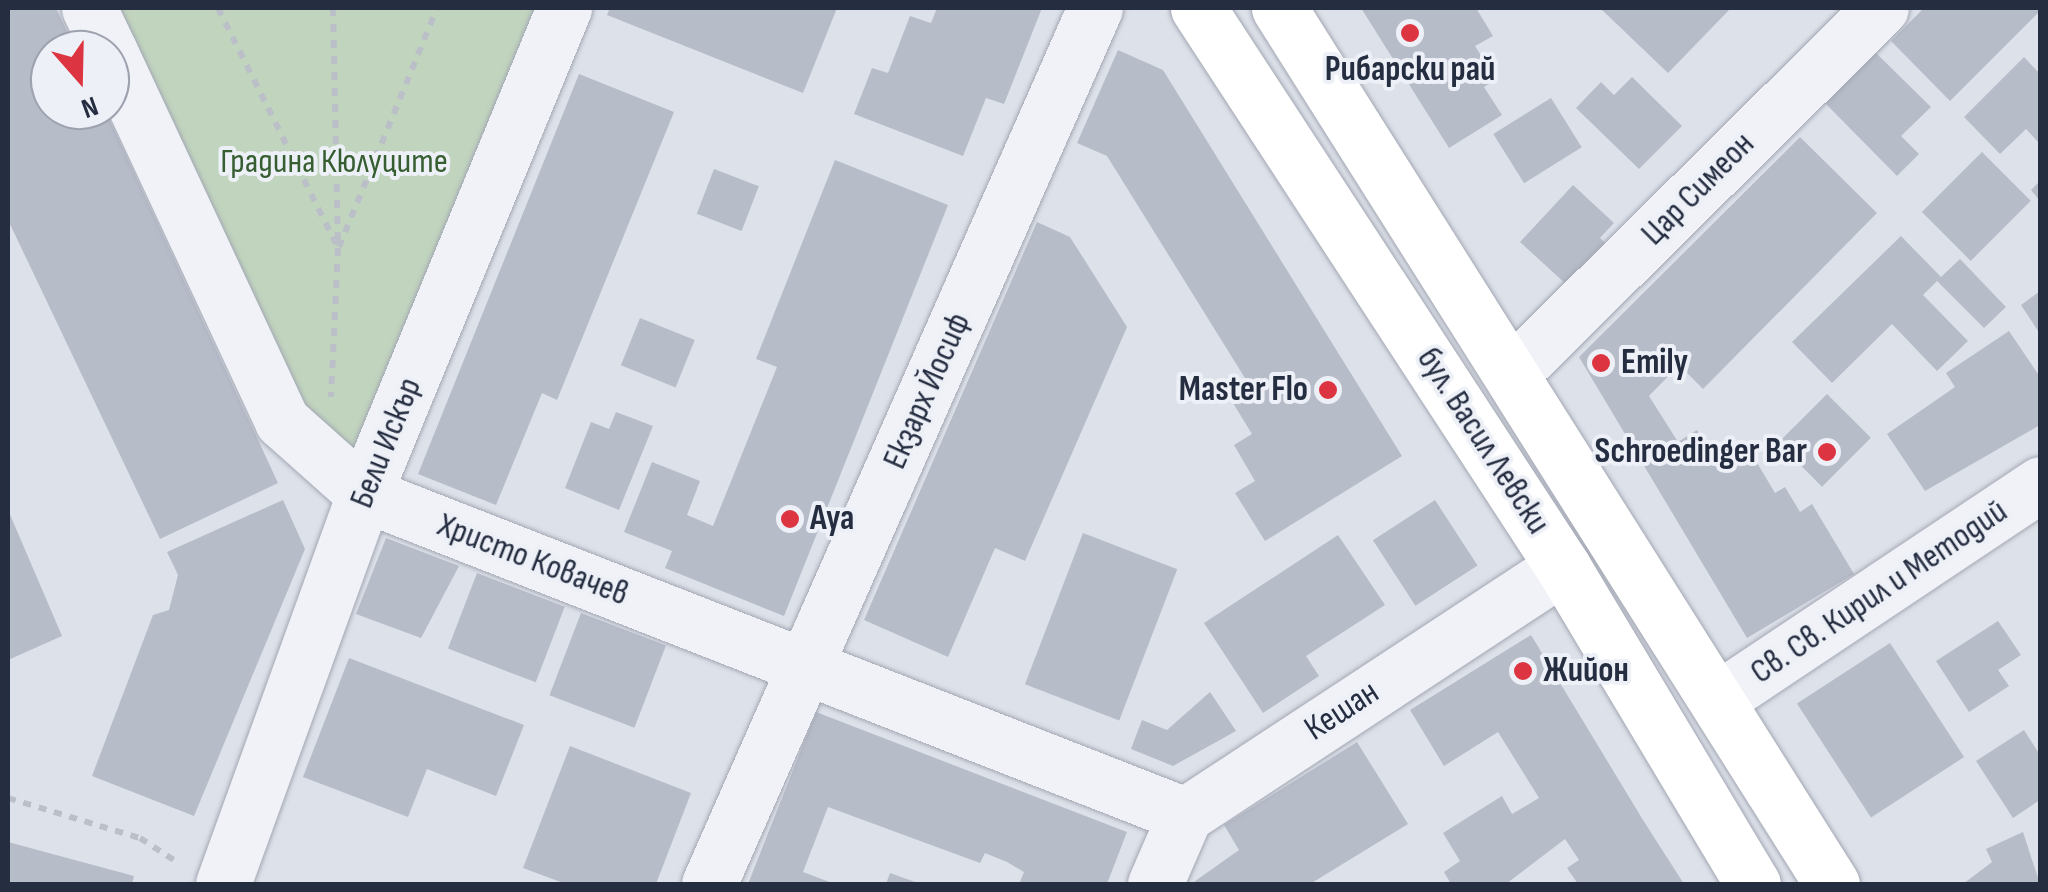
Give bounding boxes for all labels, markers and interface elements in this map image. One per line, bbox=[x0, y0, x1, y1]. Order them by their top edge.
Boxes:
marker: Рибарски рай bbox=[1399, 22, 1421, 44]
north arrow bbox=[30, 30, 130, 130]
place label: Рибарски рай bbox=[1325, 49, 1495, 91]
text: N bbox=[77, 89, 102, 125]
street label: Цар Симеон bbox=[1633, 124, 1763, 254]
park label: Градина Кюлуците bbox=[220, 141, 448, 183]
street label: Екзарх Йосиф bbox=[874, 306, 980, 476]
street label: бул. Васил Левски bbox=[1407, 340, 1559, 542]
place label: Emily bbox=[1621, 342, 1688, 384]
marker: Emily bbox=[1590, 352, 1612, 374]
place label: Master Flo bbox=[1179, 369, 1308, 411]
street label: Бели Искър bbox=[341, 372, 431, 514]
marker: Master Flo bbox=[1317, 379, 1339, 401]
place label: Schroedinger Bar bbox=[1595, 431, 1807, 473]
marker: Schroedinger Bar bbox=[1816, 441, 1838, 463]
street label: Св. Св. Кирил и Методий bbox=[1743, 491, 2015, 693]
place label: Aya bbox=[810, 498, 854, 540]
street label: Христо Ковачев bbox=[432, 504, 634, 616]
marker: Aya bbox=[779, 508, 801, 530]
place label: Жийон bbox=[1543, 650, 1629, 692]
marker: Жийон bbox=[1512, 660, 1534, 682]
street label: Кешан bbox=[1297, 672, 1387, 750]

